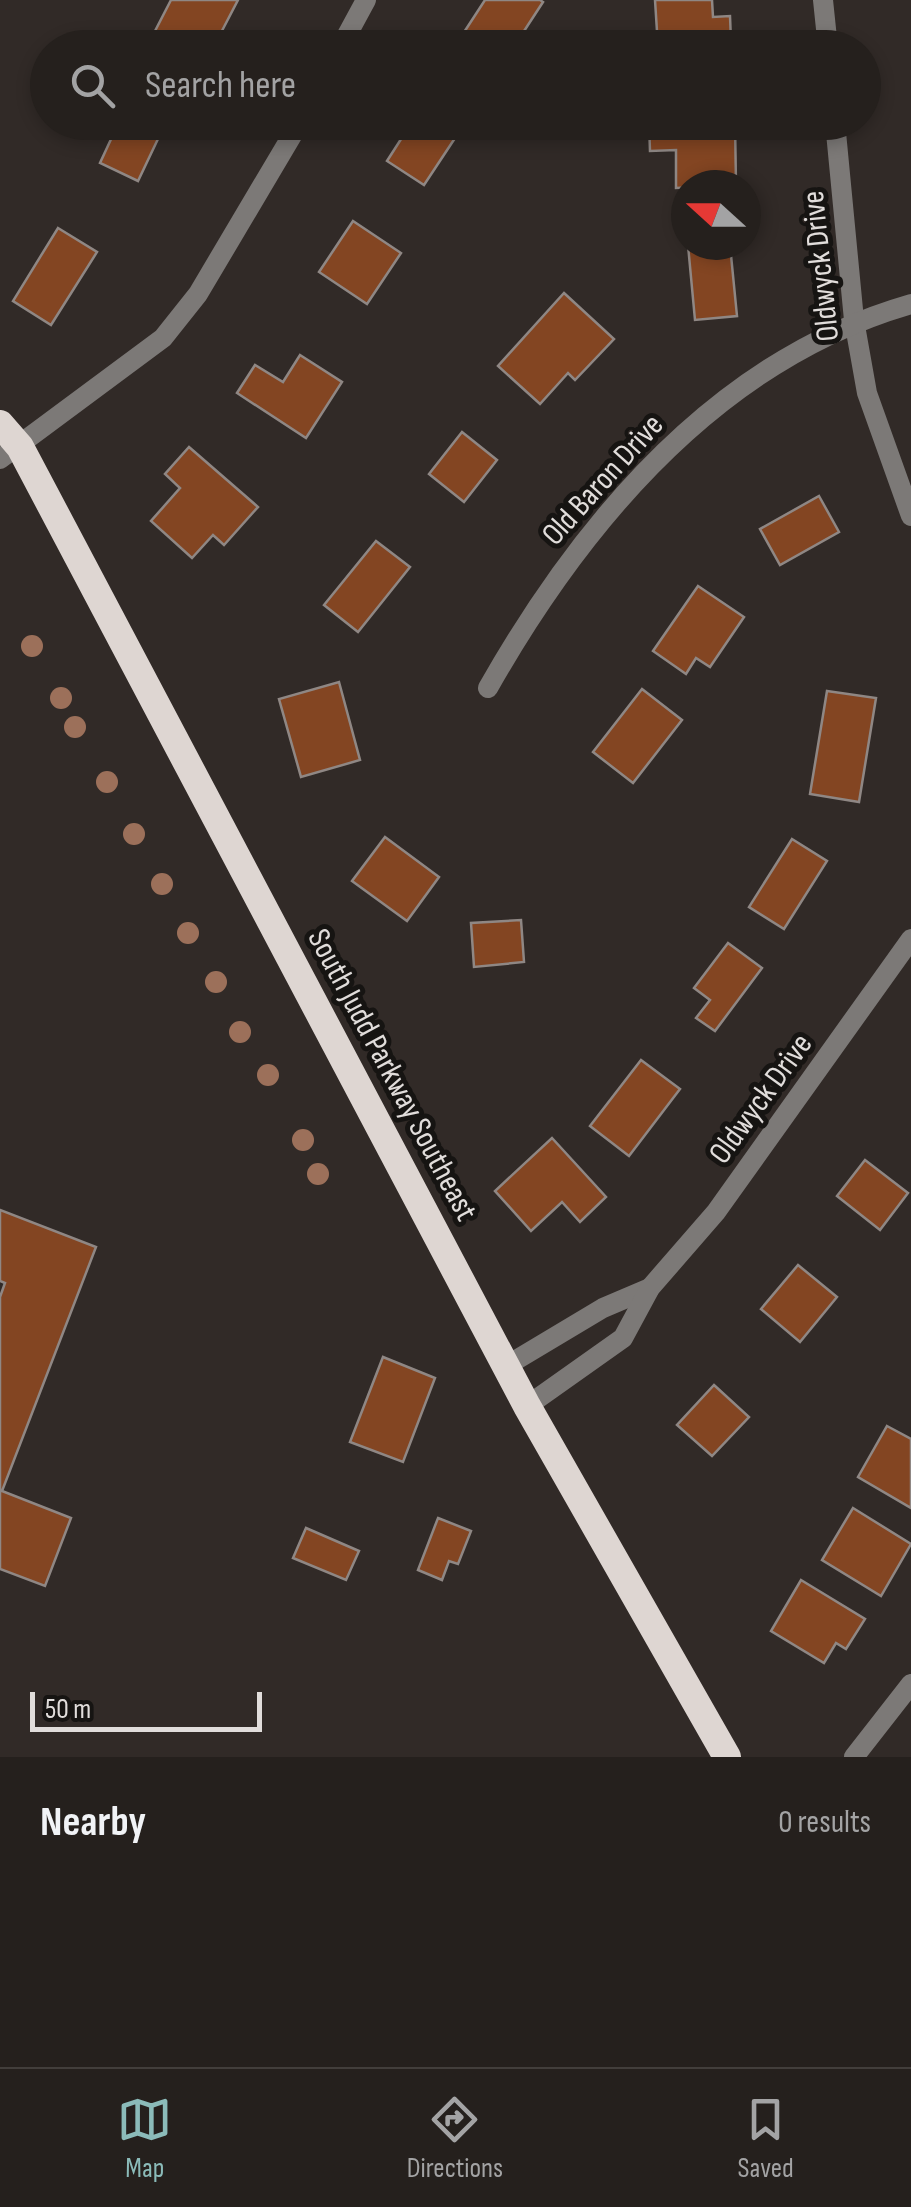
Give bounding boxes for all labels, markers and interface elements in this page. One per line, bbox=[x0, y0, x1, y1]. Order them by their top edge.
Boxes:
search box bbox=[30, 30, 881, 140]
icon: search bbox=[65, 58, 120, 113]
text: Search here bbox=[145, 63, 296, 108]
north arrow bbox=[671, 170, 761, 260]
street label: Oldwyck Drive bbox=[794, 189, 848, 343]
street label: Old Baron Drive bbox=[534, 406, 672, 554]
street label: South Judd Parkway Southeast bbox=[299, 922, 485, 1228]
street label: Oldwyck Drive bbox=[701, 1026, 821, 1172]
scale bar bbox=[30, 1687, 262, 1732]
text: 50 m bbox=[45, 1693, 91, 1726]
text: Nearby bbox=[40, 1797, 146, 1848]
text: 0 results bbox=[778, 1803, 871, 1842]
tab: Map bbox=[117, 2092, 172, 2185]
tab: Directions bbox=[407, 2092, 503, 2185]
tab: Saved bbox=[738, 2092, 794, 2185]

